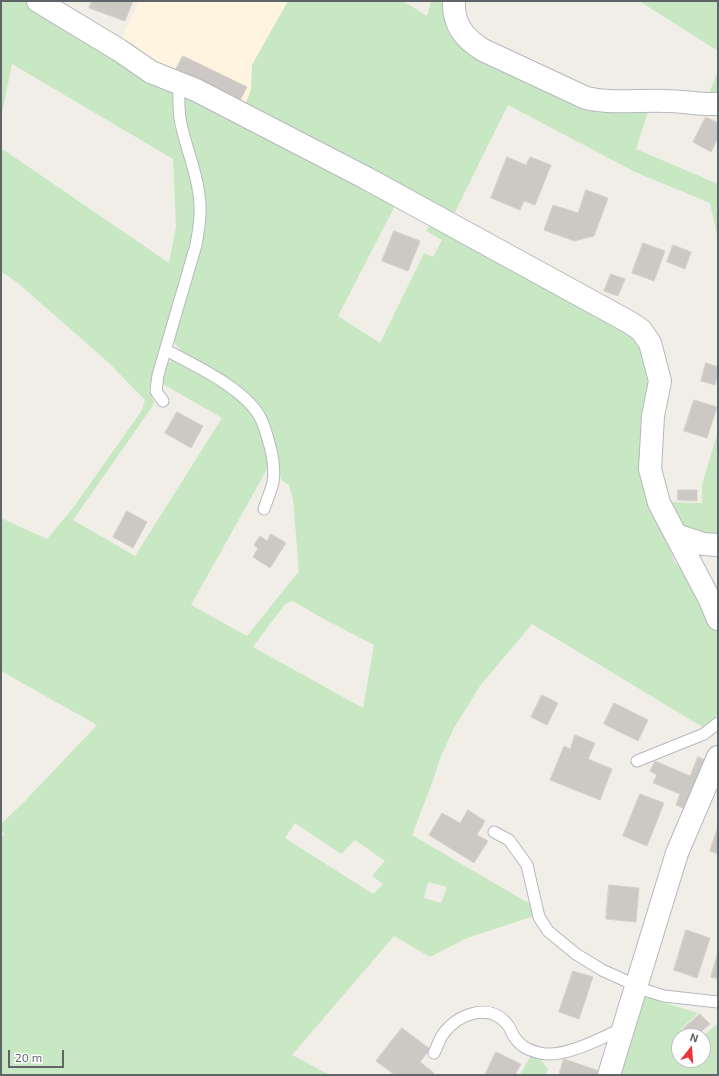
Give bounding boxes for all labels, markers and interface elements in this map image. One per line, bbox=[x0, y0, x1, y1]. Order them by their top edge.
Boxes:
north arrow bbox=[671, 1028, 711, 1068]
text: N bbox=[689, 1030, 700, 1044]
scale bar bbox=[10, 1042, 66, 1068]
text: 20 m bbox=[15, 1050, 42, 1064]

